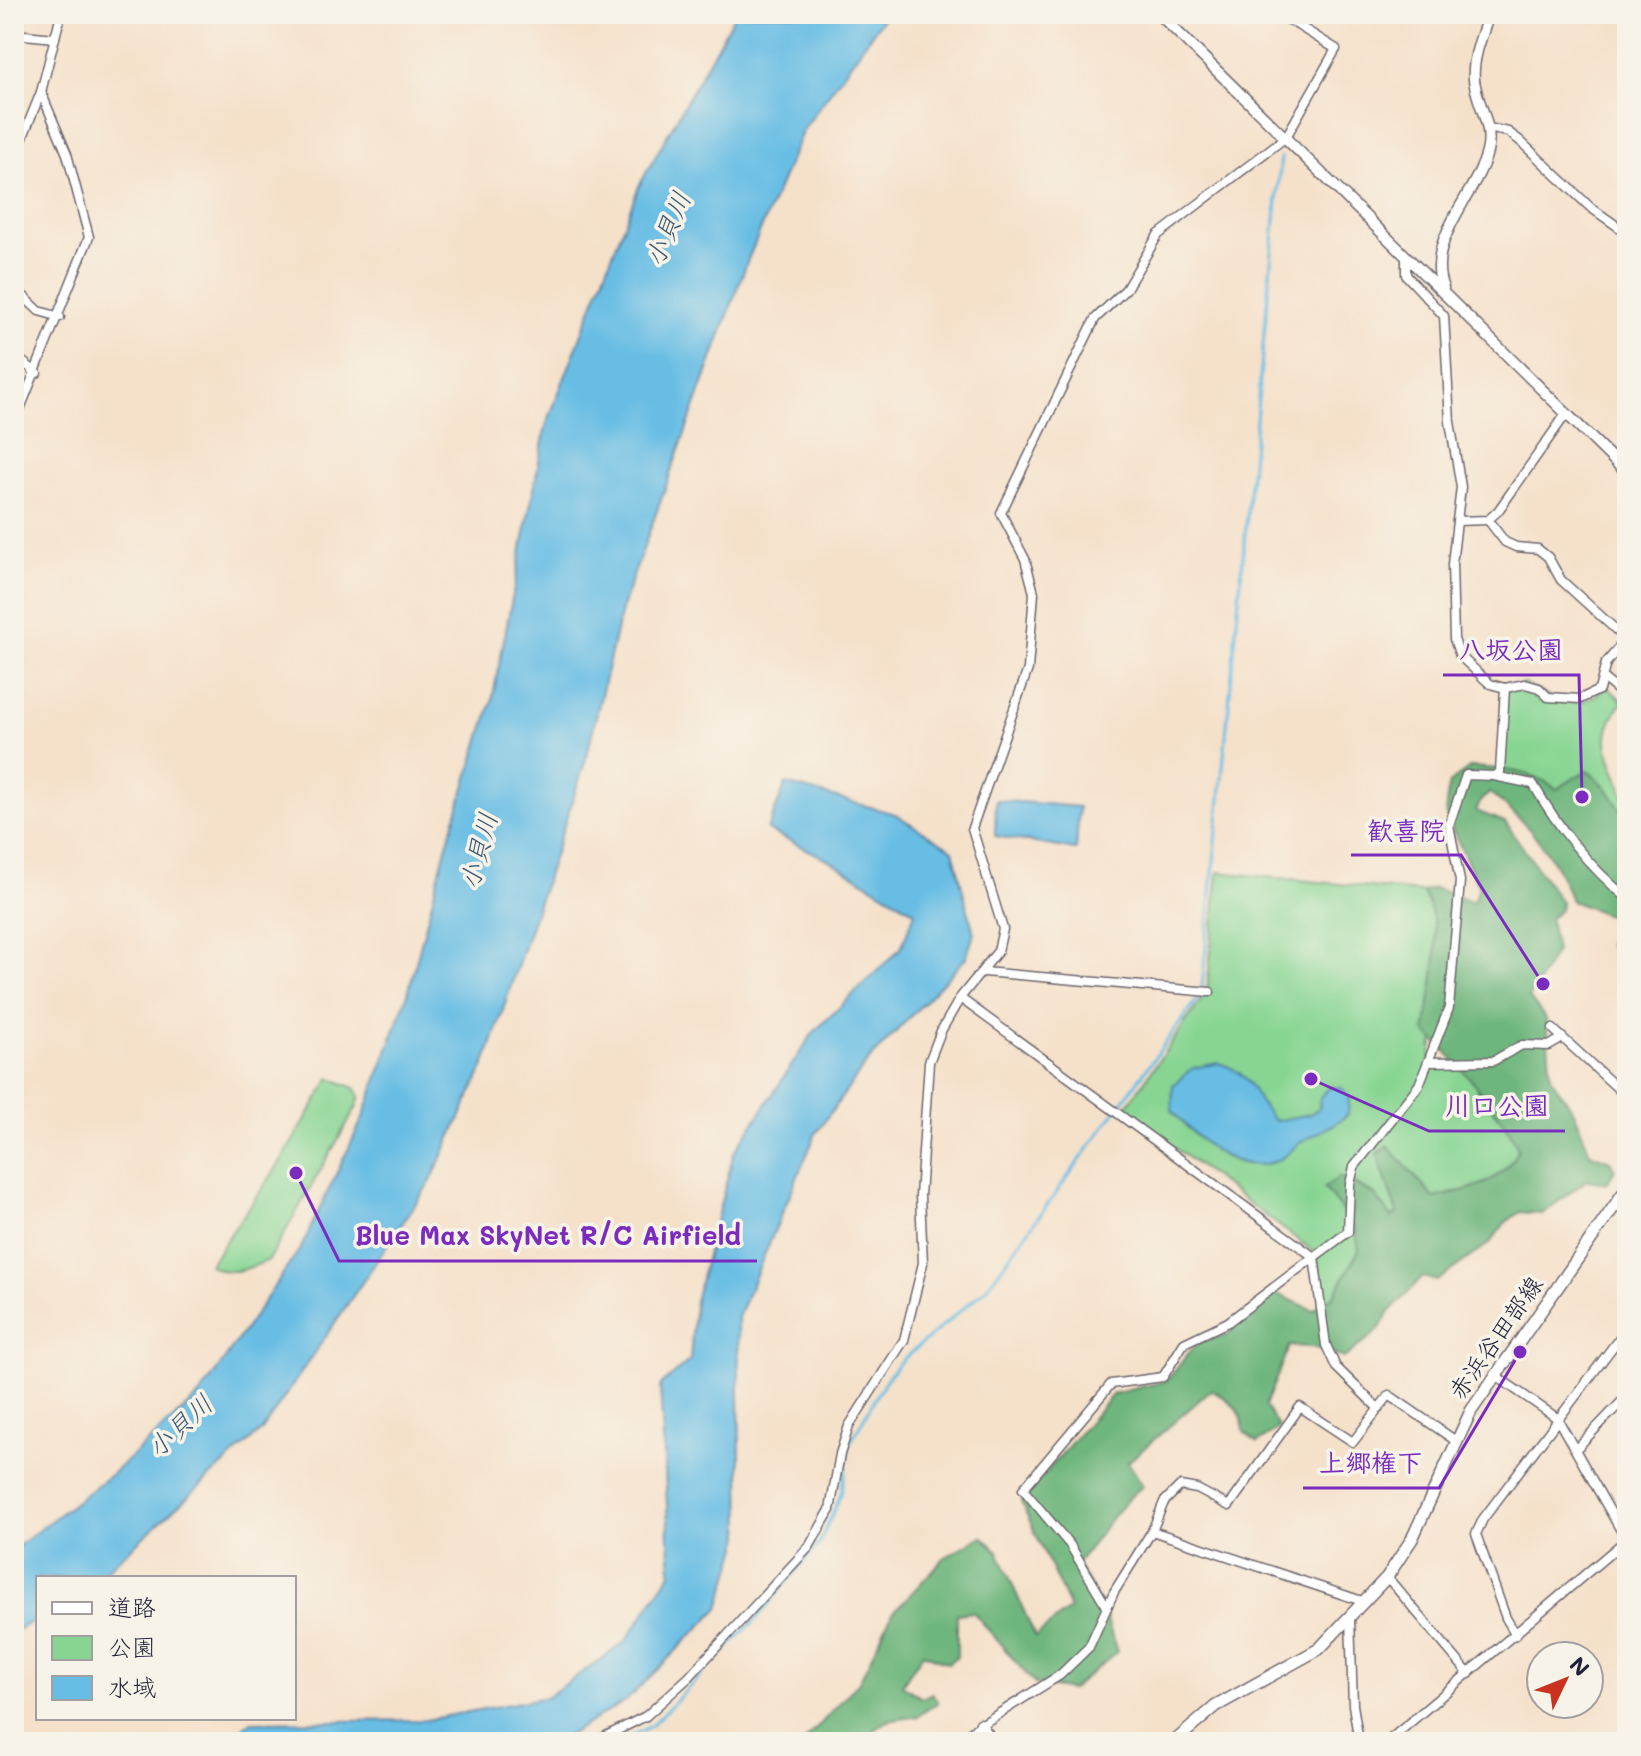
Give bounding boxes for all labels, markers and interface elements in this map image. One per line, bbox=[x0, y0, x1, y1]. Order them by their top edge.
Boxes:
water label: 小貝川 bbox=[636, 186, 698, 271]
callout: 八坂公園 bbox=[1443, 625, 1579, 675]
text: 八坂公園 bbox=[1459, 632, 1563, 666]
callout: 歓喜院 bbox=[1351, 805, 1461, 855]
water label: 小貝川 bbox=[452, 809, 505, 893]
text: 歓喜院 bbox=[1367, 813, 1445, 847]
callout: 川口公園 bbox=[1429, 1081, 1565, 1131]
text: 川口公園 bbox=[1445, 1088, 1549, 1122]
callout: Blue Max SkyNet R/C Airfield bbox=[339, 1211, 757, 1261]
text: Blue Max SkyNet R/C Airfield bbox=[355, 1218, 741, 1252]
street label: 赤浜谷田部線 bbox=[1441, 1269, 1549, 1405]
water label: 小貝川 bbox=[139, 1386, 219, 1464]
callout: 上郷権下 bbox=[1303, 1438, 1439, 1488]
text: 上郷権下 bbox=[1319, 1445, 1423, 1479]
legend bbox=[36, 1576, 296, 1720]
text: 道路 bbox=[108, 1591, 156, 1622]
text: 公園 bbox=[108, 1631, 156, 1662]
north arrow bbox=[1525, 1640, 1605, 1720]
text: N bbox=[1564, 1650, 1596, 1682]
text: 水域 bbox=[108, 1671, 156, 1702]

